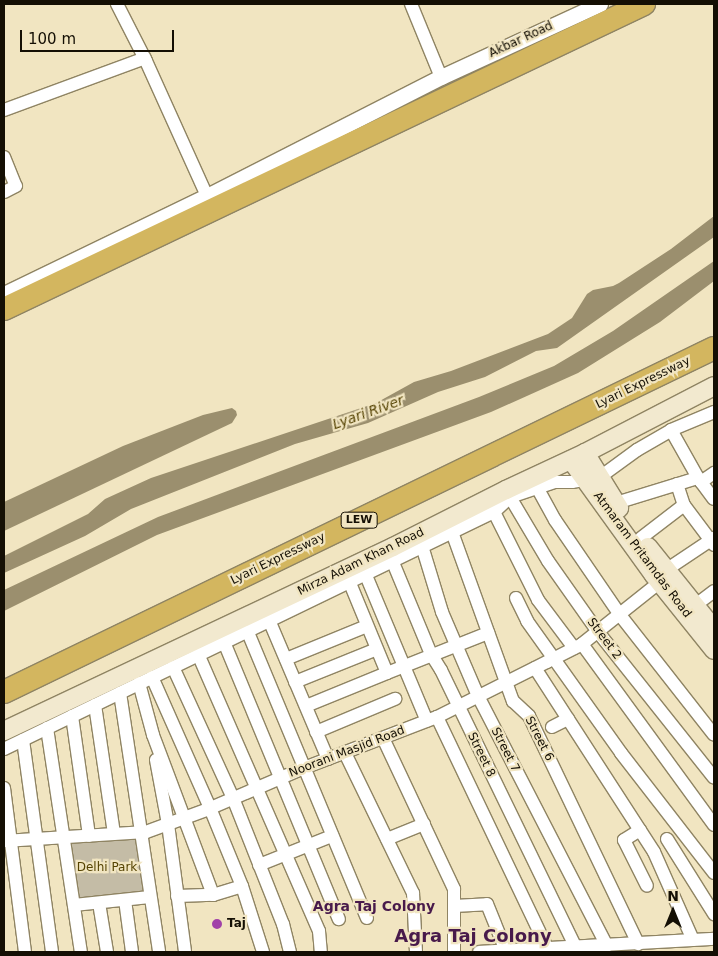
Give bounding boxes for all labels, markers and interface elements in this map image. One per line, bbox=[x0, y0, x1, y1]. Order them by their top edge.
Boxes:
street label: Akbar Road bbox=[487, 19, 555, 61]
scale bar bbox=[22, 20, 176, 52]
text: 100 m bbox=[28, 30, 76, 48]
street label: Lyari Expressway bbox=[593, 354, 693, 412]
water label: Lyari River bbox=[330, 391, 406, 433]
street label: Atmaram Pritamdas Road bbox=[590, 489, 694, 621]
road number: LEW bbox=[340, 512, 378, 528]
street label: Mirza Adam Khan Road bbox=[295, 525, 427, 599]
street label: Lyari Expressway bbox=[228, 530, 328, 588]
street label: Street 2 bbox=[584, 616, 624, 662]
street label: Street 6 bbox=[522, 714, 556, 764]
street label: Noorani Masjid Road bbox=[287, 723, 407, 781]
street label: Street 7 bbox=[488, 725, 522, 775]
street label: Street 8 bbox=[464, 730, 498, 780]
park label: Delhi Park bbox=[77, 861, 137, 875]
north arrow bbox=[648, 886, 698, 936]
text: N bbox=[667, 888, 679, 904]
district label: Agra Taj Colony bbox=[313, 898, 435, 914]
place label: Taj bbox=[227, 917, 246, 931]
marker: Taj bbox=[211, 918, 223, 930]
district label: Agra Taj Colony bbox=[394, 925, 552, 947]

